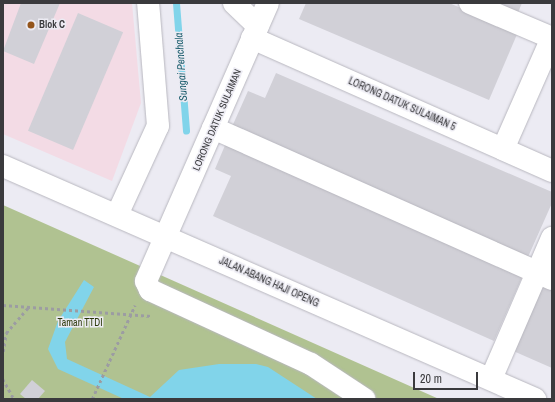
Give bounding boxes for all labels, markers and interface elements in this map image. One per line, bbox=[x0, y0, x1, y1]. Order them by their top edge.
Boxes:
place label: Blok C bbox=[39, 19, 65, 31]
marker: Blok C bbox=[26, 20, 36, 30]
water label: Sungai Penchala bbox=[172, 32, 190, 102]
street label: LORONG DATUK SULAIMAN bbox=[190, 67, 244, 173]
street label: LORONG DATUK SULAIMAN 5 bbox=[347, 75, 457, 133]
street label: JALAN ABANG HAJI OPENG bbox=[217, 254, 321, 310]
park label: Taman TTDI bbox=[57, 317, 103, 329]
scale bar bbox=[415, 364, 480, 390]
text: 20 m bbox=[420, 371, 442, 387]

